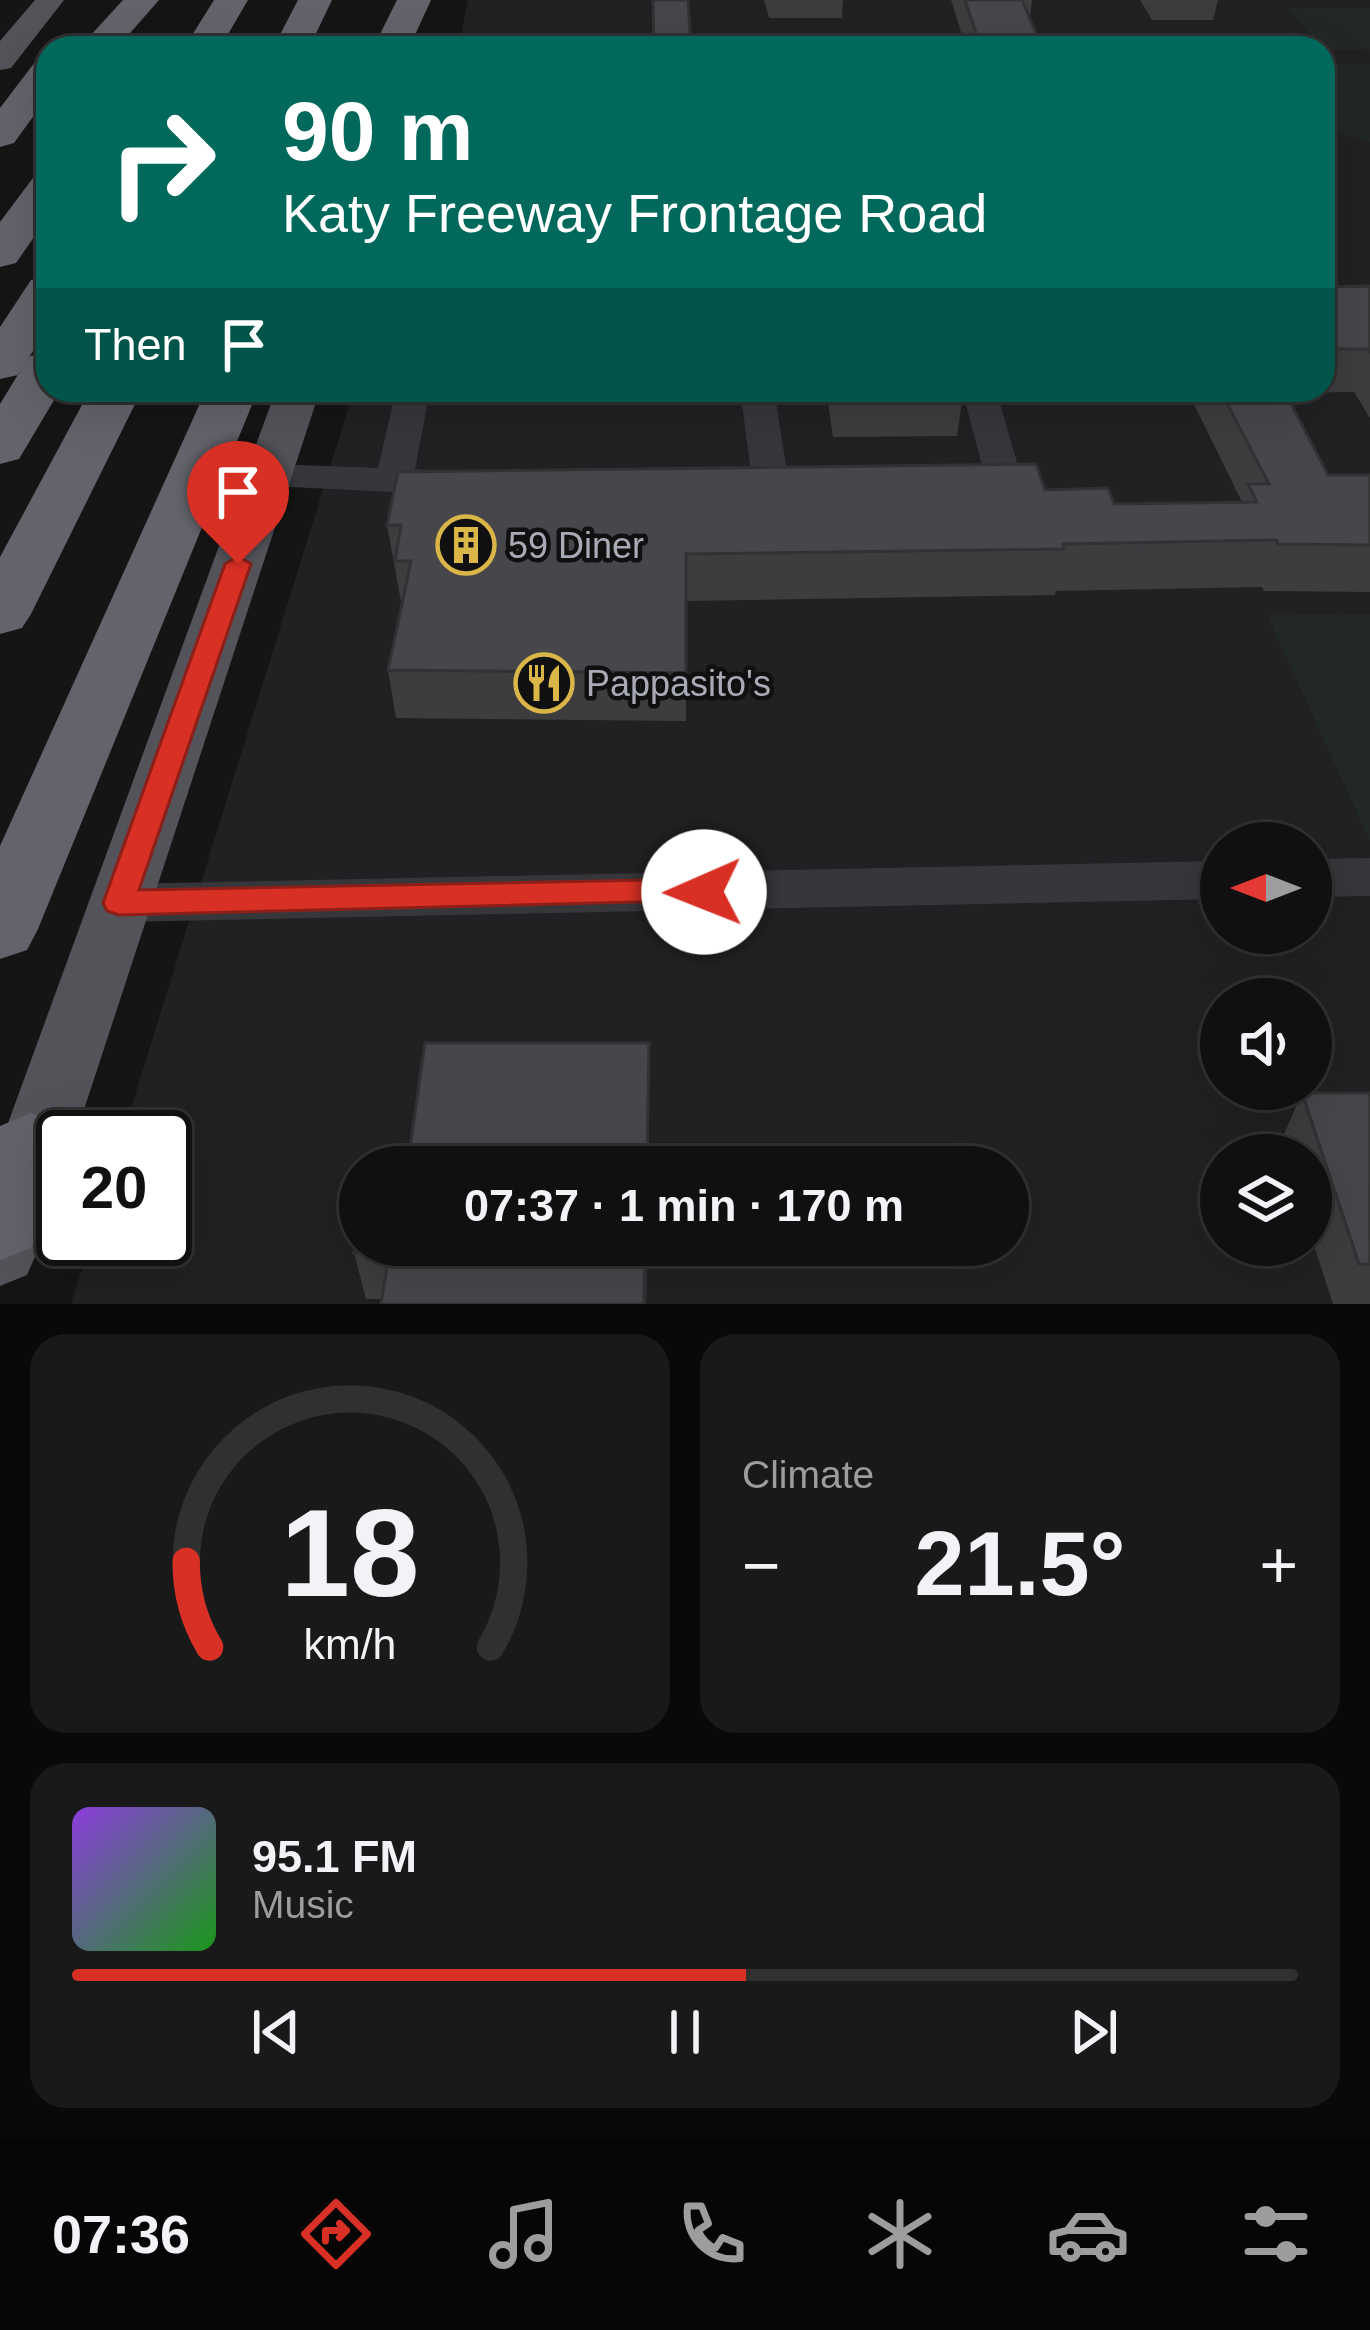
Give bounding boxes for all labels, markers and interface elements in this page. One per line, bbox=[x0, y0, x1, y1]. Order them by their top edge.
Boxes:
icon: right bbox=[84, 84, 240, 240]
text: 90 m bbox=[282, 84, 473, 178]
text: Katy Freeway Frontage Road bbox=[282, 183, 987, 243]
icon: arrive bbox=[211, 312, 277, 378]
text: Then bbox=[84, 319, 187, 370]
pin bbox=[187, 441, 289, 564]
icon: arrive bbox=[205, 459, 271, 525]
building icon: 59 Diner bbox=[435, 514, 497, 576]
place label: 59 Diner bbox=[508, 525, 644, 566]
restaurant icon: Pappasito's bbox=[513, 652, 575, 714]
place label: Pappasito's bbox=[586, 663, 771, 704]
north arrow bbox=[1200, 822, 1332, 954]
map controls bbox=[1200, 822, 1332, 1266]
position arrow bbox=[641, 829, 767, 955]
button: sound bbox=[1200, 978, 1332, 1110]
speed limit sign: 20 bbox=[36, 1110, 192, 1266]
button: layers bbox=[1200, 1134, 1332, 1266]
text: 07:37 · 1 min · 170 m bbox=[464, 1180, 904, 1231]
text: Climate bbox=[742, 1453, 874, 1496]
text: 18 bbox=[281, 1483, 419, 1622]
text: 21.5° bbox=[914, 1514, 1126, 1614]
text: − bbox=[742, 1528, 781, 1602]
text: + bbox=[1259, 1528, 1298, 1602]
text: km/h bbox=[304, 1619, 396, 1667]
text: 95.1 FM bbox=[252, 1831, 417, 1882]
text: Music bbox=[252, 1883, 354, 1926]
icon: previous bbox=[243, 1999, 309, 2065]
icon: pause bbox=[652, 1999, 718, 2065]
icon: next bbox=[1061, 1999, 1127, 2065]
icon: directions bbox=[294, 2192, 378, 2276]
icon: music bbox=[482, 2192, 566, 2276]
icon: phone bbox=[670, 2192, 754, 2276]
icon: climate bbox=[858, 2192, 942, 2276]
icon: car bbox=[1046, 2192, 1130, 2276]
icon: filters bbox=[1234, 2192, 1318, 2276]
text: 07:36 bbox=[52, 2204, 190, 2264]

